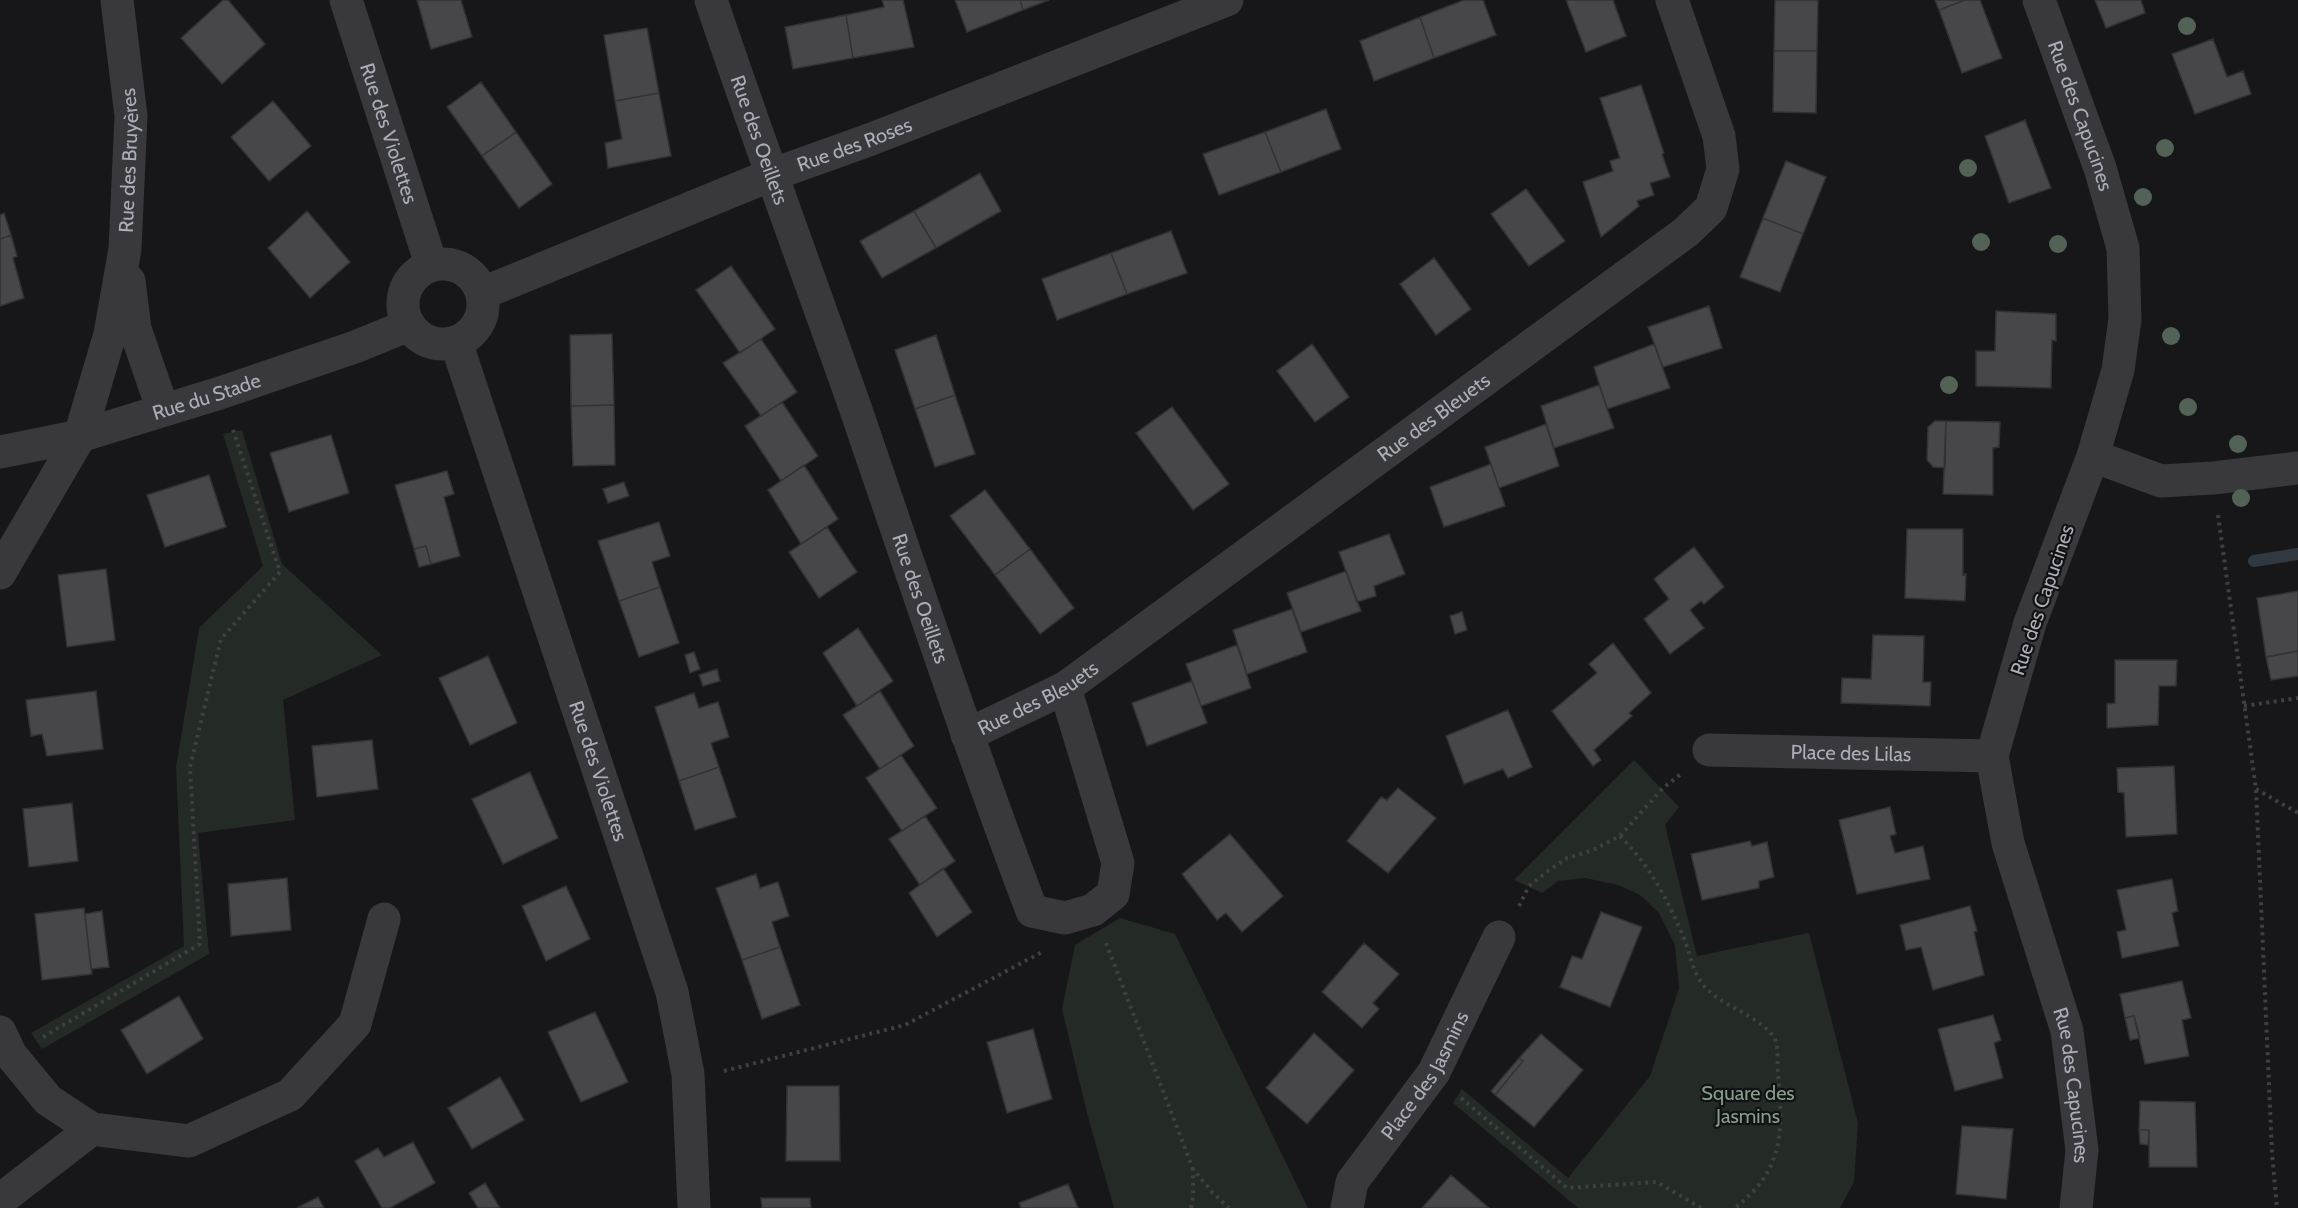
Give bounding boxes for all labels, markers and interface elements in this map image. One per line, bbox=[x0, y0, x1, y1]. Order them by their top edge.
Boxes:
street label: Rue des Capucines bbox=[2043, 37, 2118, 194]
street label: Rue des Violettes bbox=[355, 60, 423, 207]
street label: Rue des Oeillets bbox=[726, 72, 793, 208]
street label: Rue des Bruyères bbox=[114, 87, 143, 233]
street label: Rue des Roses bbox=[794, 112, 915, 177]
street label: Rue du Stade bbox=[149, 368, 264, 425]
street label: Rue des Bleuets bbox=[1373, 368, 1495, 467]
street label: Rue des Capucines bbox=[2005, 522, 2079, 678]
street label: Rue des Oeillets bbox=[887, 530, 954, 666]
street label: Rue des Bleuets bbox=[974, 656, 1103, 740]
street label: Rue des Violettes bbox=[564, 698, 633, 844]
street label: Place des Lilas bbox=[1791, 740, 1911, 766]
street label: Rue des Capucines bbox=[2048, 1004, 2094, 1165]
street label: Place des Jasmins bbox=[1376, 1007, 1473, 1144]
park label: Square des Jasmins bbox=[1701, 1081, 1795, 1128]

